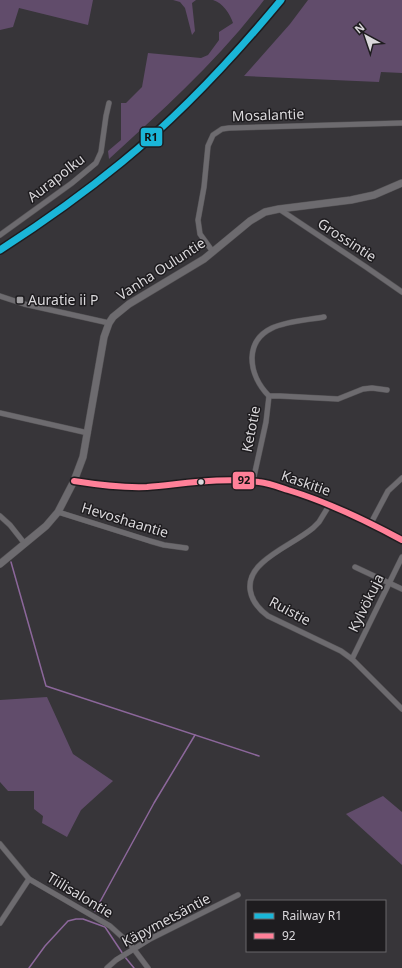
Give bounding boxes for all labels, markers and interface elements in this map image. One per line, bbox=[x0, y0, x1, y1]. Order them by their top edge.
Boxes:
north arrow bbox=[346, 16, 386, 56]
text: N bbox=[351, 19, 368, 37]
street label: Mosalantie bbox=[231, 104, 305, 125]
line badge: R1 bbox=[140, 127, 163, 147]
text: R1 bbox=[144, 129, 158, 144]
street label: Aurapolku bbox=[23, 149, 88, 206]
street label: Grossintie bbox=[314, 214, 380, 266]
street label: Vanha Ouluntie bbox=[113, 233, 209, 304]
place label: Auratie ii P bbox=[28, 290, 99, 309]
marker: Auratie ii P bbox=[15, 295, 25, 305]
street label: Ketotie bbox=[237, 404, 264, 454]
street label: Kaskitie bbox=[279, 465, 333, 500]
line badge: 92 bbox=[232, 471, 255, 490]
text: 92 bbox=[238, 472, 250, 487]
unlabelled marker bbox=[196, 477, 206, 487]
street label: Hevoshaantie bbox=[79, 497, 171, 542]
street label: Kylvökuja bbox=[343, 570, 388, 635]
street label: Ruistie bbox=[266, 592, 314, 629]
street label: Tiilisalontie bbox=[44, 867, 117, 922]
street label: Käpymetsäntie bbox=[118, 888, 213, 951]
legend bbox=[246, 900, 386, 952]
text: Railway R1 bbox=[282, 907, 342, 924]
text: 92 bbox=[282, 927, 296, 944]

